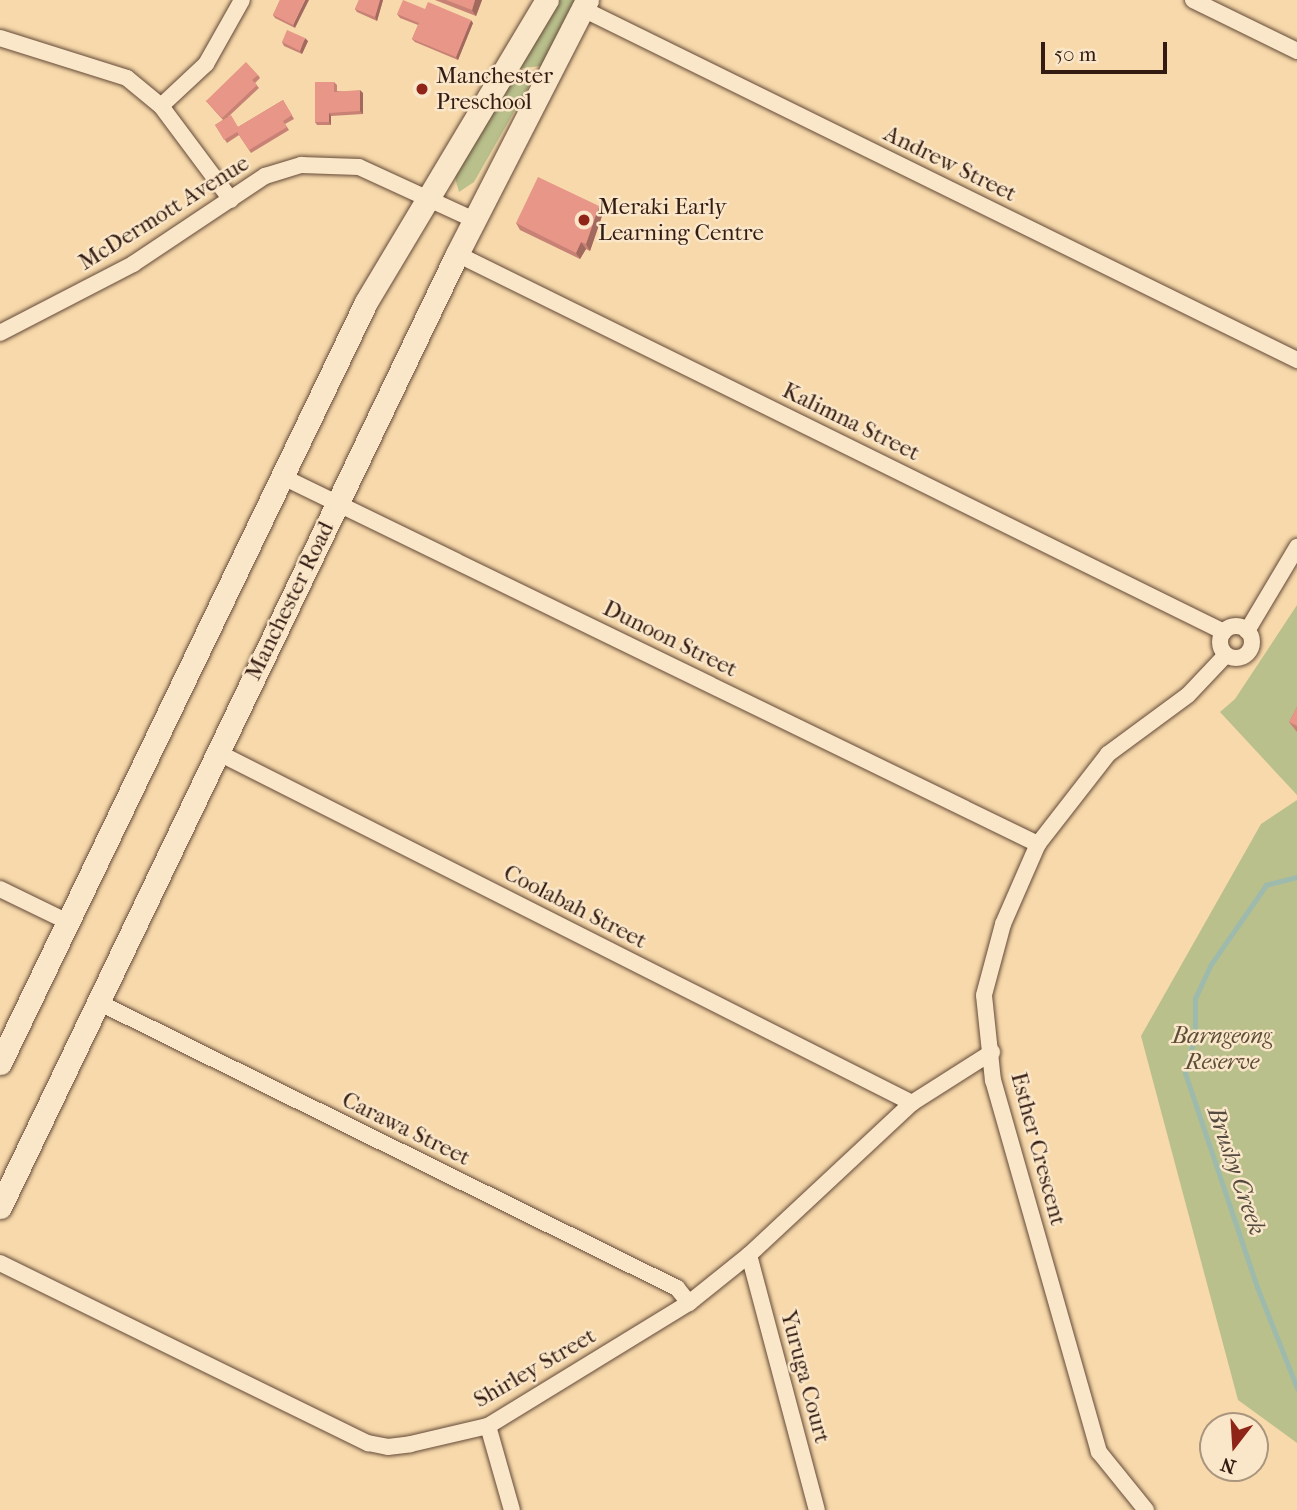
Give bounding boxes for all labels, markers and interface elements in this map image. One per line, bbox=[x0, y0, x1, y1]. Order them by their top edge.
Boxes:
scale bar bbox=[1045, 28, 1171, 72]
text: 50 m bbox=[1054, 42, 1097, 66]
place label: Manchester Preschool bbox=[436, 62, 553, 116]
marker: Manchester Preschool bbox=[414, 81, 430, 97]
street label: Andrew Street bbox=[879, 120, 1021, 208]
street label: McDermott Avenue bbox=[74, 149, 254, 277]
place label: Meraki Early Learning Centre bbox=[598, 193, 764, 247]
marker: Meraki Early Learning Centre bbox=[576, 212, 592, 228]
street label: Kalimna Street bbox=[778, 377, 924, 467]
street label: Manchester Road bbox=[240, 517, 340, 685]
street label: Dunoon Street bbox=[598, 595, 742, 683]
street label: Coolabah Street bbox=[499, 859, 651, 955]
park label: Barngeong Reserve bbox=[1172, 1022, 1272, 1076]
street label: Esther Crescent bbox=[1004, 1069, 1072, 1229]
street label: Carawa Street bbox=[337, 1086, 475, 1172]
water label: Brushy Creek bbox=[1201, 1103, 1271, 1239]
street label: Yuruga Court bbox=[774, 1308, 836, 1446]
street label: Shirley Street bbox=[469, 1322, 601, 1414]
north arrow bbox=[1199, 1412, 1269, 1482]
text: N bbox=[1218, 1453, 1239, 1478]

